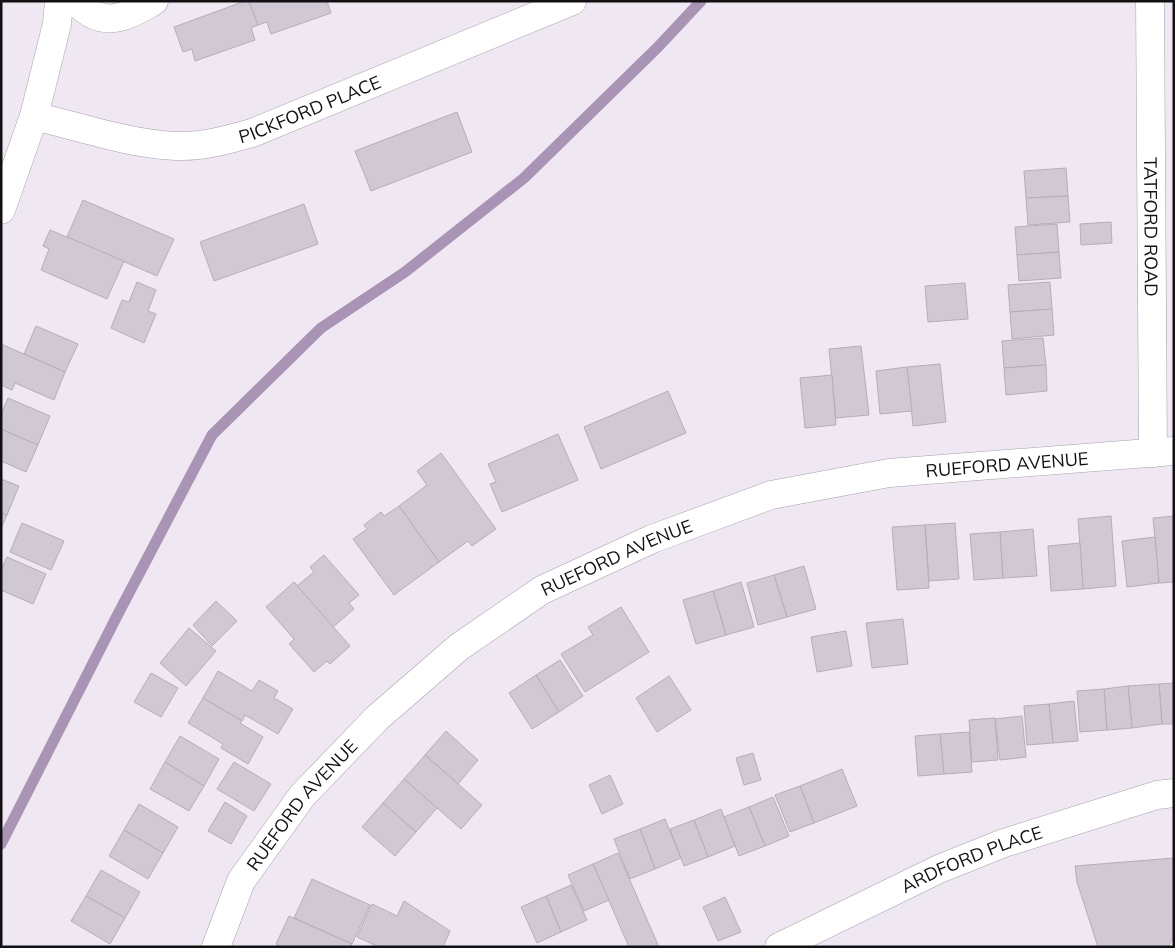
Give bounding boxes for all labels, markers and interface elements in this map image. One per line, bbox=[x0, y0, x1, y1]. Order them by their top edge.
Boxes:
street label: PICKFORD PLACE bbox=[236, 70, 384, 148]
street label: TATFORD ROAD bbox=[1140, 157, 1163, 297]
street label: RUEFORD AVENUE bbox=[925, 446, 1089, 482]
street label: RUEFORD AVENUE bbox=[537, 514, 695, 600]
street label: RUEFORD AVENUE bbox=[241, 734, 362, 875]
street label: ARDFORD PLACE bbox=[897, 820, 1045, 897]

